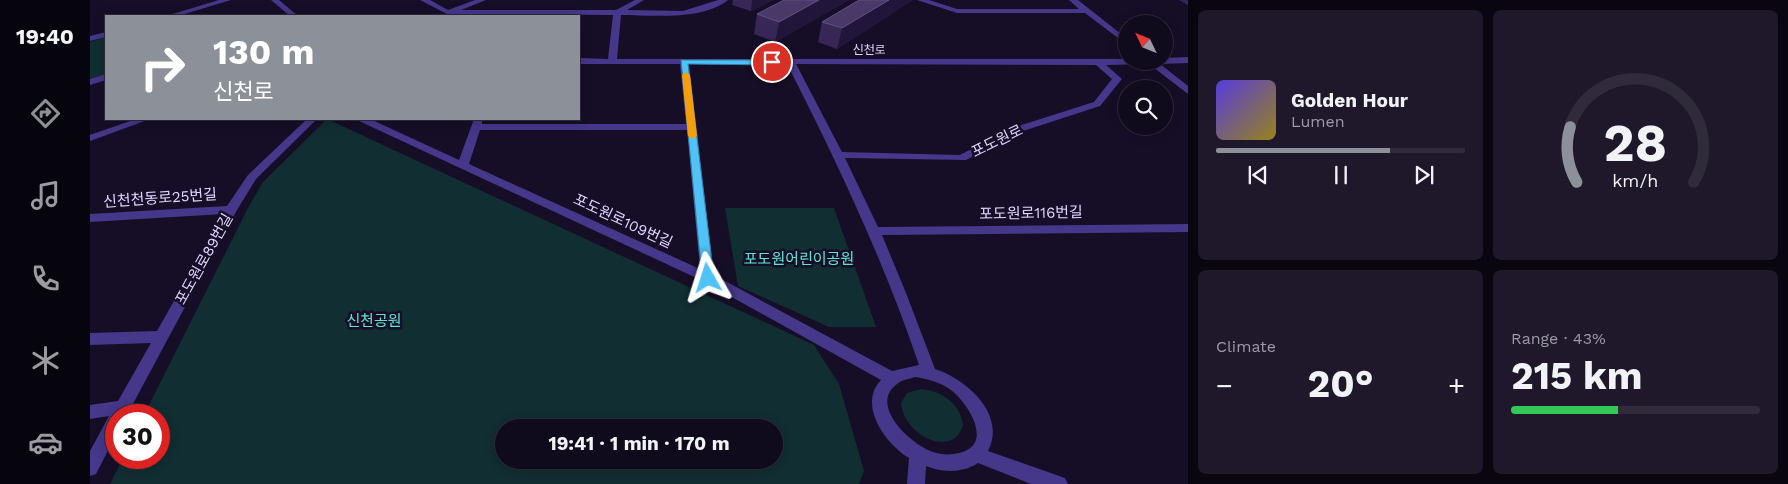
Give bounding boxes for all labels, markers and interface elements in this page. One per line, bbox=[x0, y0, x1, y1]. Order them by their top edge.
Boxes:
north arrow bbox=[1118, 15, 1172, 70]
map controls bbox=[1118, 15, 1173, 135]
text: 19:40 bbox=[16, 24, 74, 49]
text: 130 m bbox=[213, 31, 314, 73]
icon: right bbox=[130, 35, 195, 100]
pin bbox=[751, 41, 793, 83]
street label: 신천로 bbox=[852, 43, 886, 57]
icon: arrive bbox=[758, 48, 786, 76]
text: 신천로 bbox=[213, 79, 274, 104]
button: search bbox=[1118, 80, 1173, 135]
text: Golden Hour bbox=[1291, 89, 1408, 112]
icon: directions bbox=[28, 96, 63, 131]
text: Lumen bbox=[1291, 112, 1345, 131]
text: 28 bbox=[1604, 113, 1667, 174]
street label: 포도원로 bbox=[968, 121, 1026, 161]
icon: previous bbox=[1244, 161, 1272, 189]
icon: pause bbox=[1327, 161, 1355, 189]
icon: next bbox=[1410, 161, 1438, 189]
text: km/h bbox=[1612, 170, 1659, 191]
icon: music bbox=[28, 178, 63, 213]
street label: 신천천동로25번길 bbox=[102, 185, 218, 211]
street label: 포도원로109번길 bbox=[571, 190, 675, 252]
street label: 포도원로116번길 bbox=[979, 203, 1083, 223]
street label: 포도원로89번길 bbox=[172, 210, 236, 308]
park label: 포도원어린이공원 bbox=[744, 250, 854, 268]
position arrow bbox=[681, 251, 733, 303]
icon: phone bbox=[28, 261, 63, 296]
park label: 신천공원 bbox=[346, 312, 402, 330]
text: Range · 43% bbox=[1511, 329, 1606, 348]
text: Climate bbox=[1216, 337, 1276, 356]
icon: climate bbox=[28, 343, 63, 378]
text: 215 km bbox=[1511, 354, 1642, 398]
text: 20° bbox=[1308, 362, 1373, 406]
text: − bbox=[1216, 369, 1233, 402]
text: + bbox=[1448, 369, 1465, 402]
speed limit sign: 30 bbox=[105, 404, 170, 469]
icon: car bbox=[28, 425, 63, 460]
text: 19:41 · 1 min · 170 m bbox=[548, 432, 730, 455]

